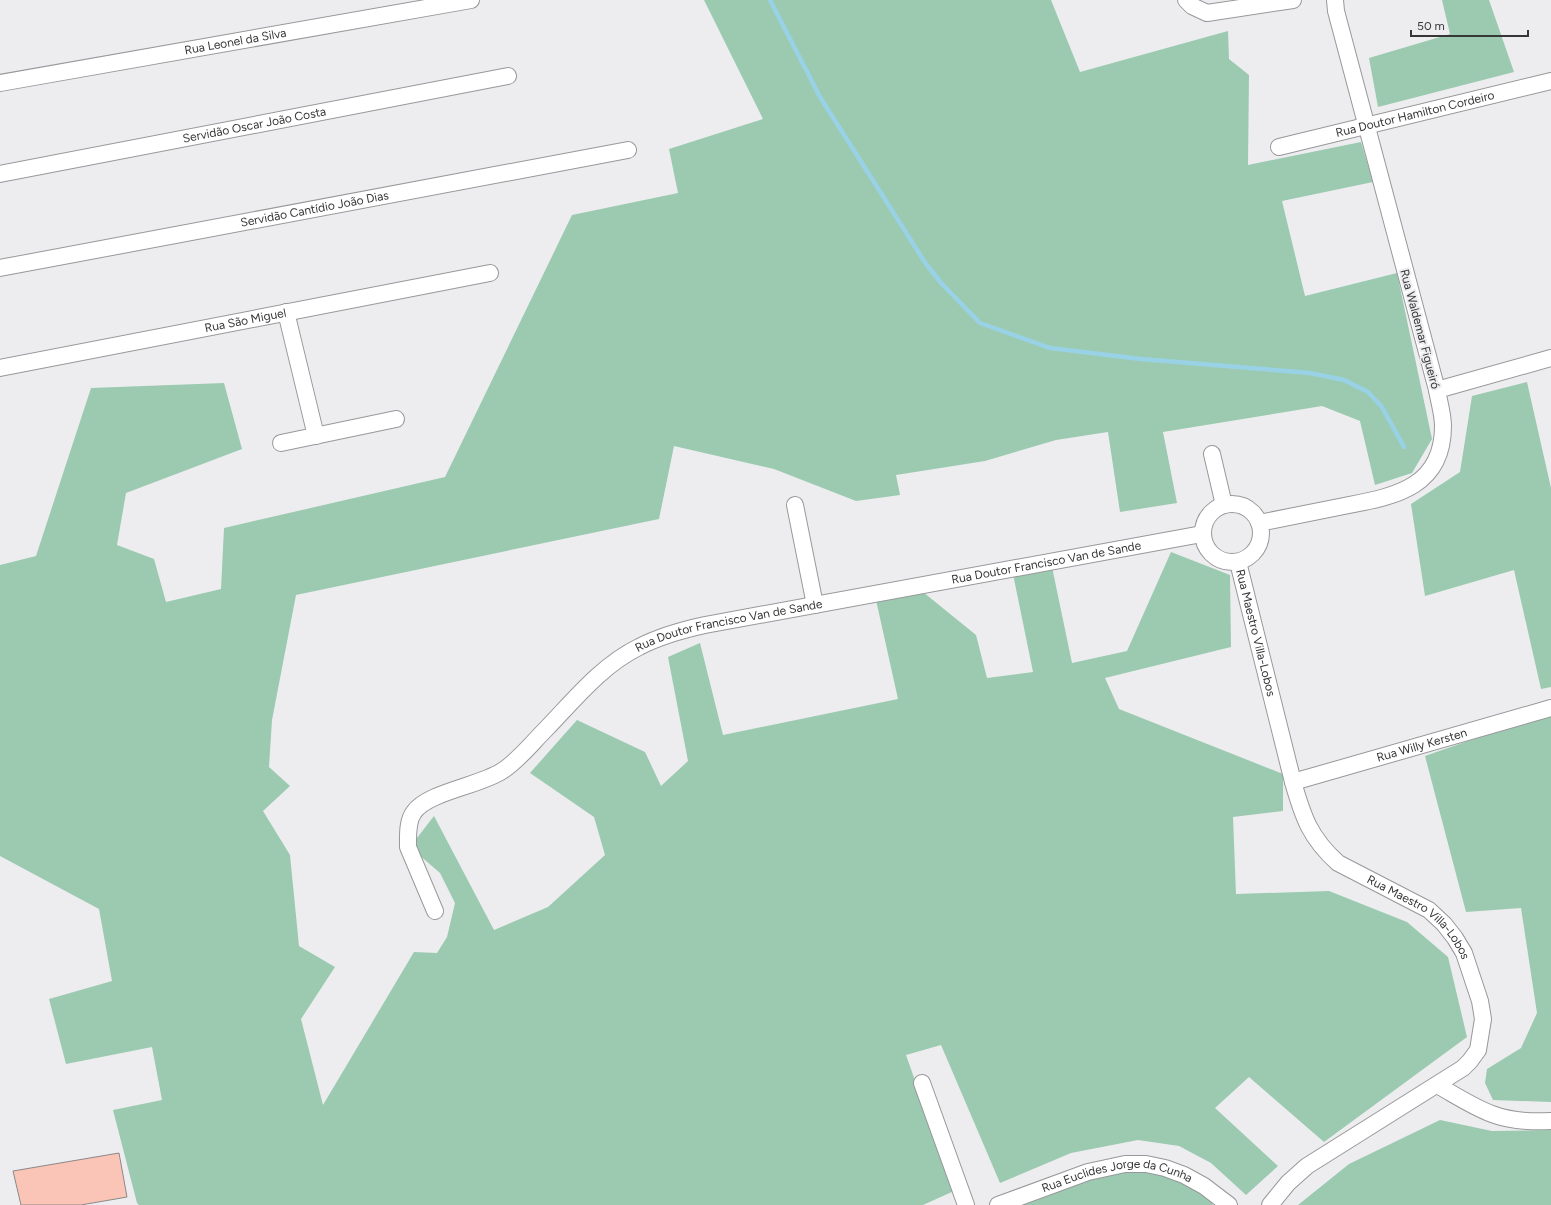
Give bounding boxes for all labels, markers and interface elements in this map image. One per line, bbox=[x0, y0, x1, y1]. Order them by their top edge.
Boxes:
scale bar bbox=[1411, 12, 1528, 38]
text: 50 m bbox=[1417, 19, 1445, 33]
street label: Rua Leonel da Silva bbox=[183, 26, 287, 57]
street label: Rua Doutor Hamilton Cordeiro bbox=[1334, 88, 1496, 140]
street label: Servidão Oscar João Costa bbox=[181, 104, 327, 146]
street label: Servidão Cantídio João Dias bbox=[239, 188, 390, 230]
street label: Rua Waldemar Figueiró bbox=[1397, 268, 1443, 390]
street label: Rua São Miguel bbox=[204, 306, 287, 335]
street label: Rua Doutor Francisco Van de Sande bbox=[950, 538, 1143, 587]
street label: Rua Maestro Villa-Lobos bbox=[1233, 568, 1278, 698]
street label: Rua Doutor Francisco Van de Sande bbox=[633, 597, 824, 655]
street label: Rua Willy Kersten bbox=[1375, 725, 1469, 765]
street label: Rua Maestro Villa-Lobos bbox=[1365, 872, 1473, 961]
street label: Rua Euclides Jorge da Cunha bbox=[1040, 1157, 1195, 1195]

